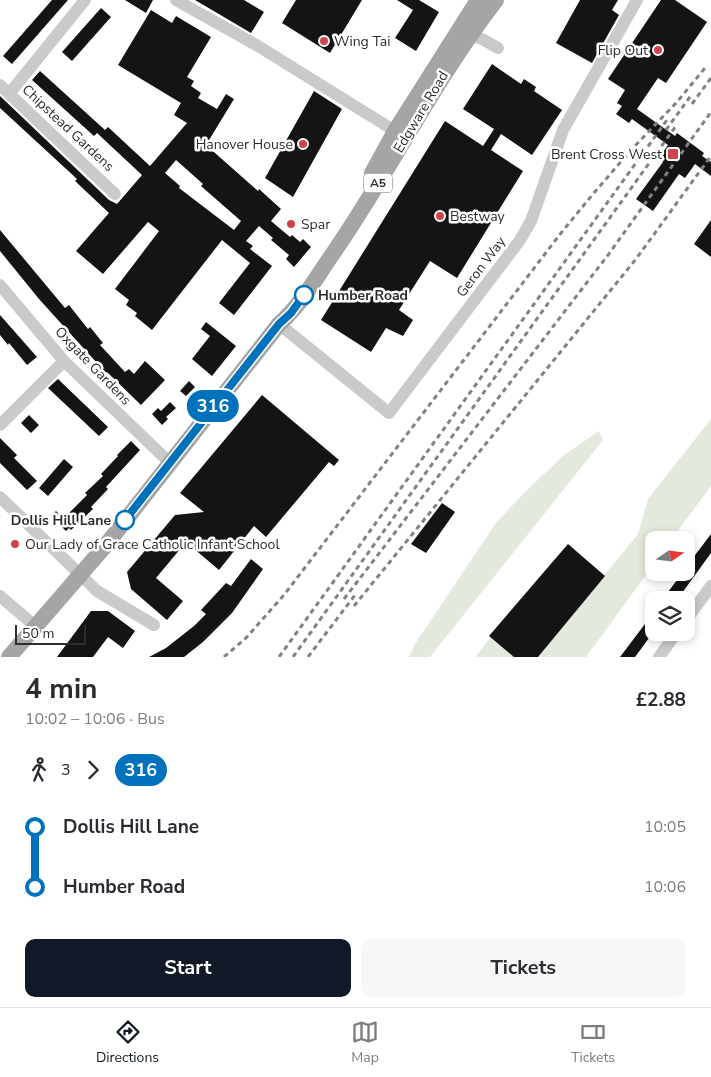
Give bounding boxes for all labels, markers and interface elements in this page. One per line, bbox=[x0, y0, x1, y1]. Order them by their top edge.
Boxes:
place label: Wing Tai bbox=[334, 32, 390, 51]
marker: Wing Tai bbox=[318, 35, 330, 47]
place label: Flip Out bbox=[598, 41, 648, 60]
marker: Flip Out bbox=[652, 44, 664, 56]
street label: Edgware Road bbox=[389, 68, 453, 156]
street label: Chipstead Gardens bbox=[18, 80, 118, 176]
place label: Hanover House bbox=[196, 135, 293, 154]
marker: Hanover House bbox=[297, 138, 309, 150]
place label: Brent Cross West bbox=[551, 145, 662, 164]
marker: Brent Cross West bbox=[666, 147, 680, 161]
road number: A5 bbox=[364, 174, 392, 192]
place label: Bestway bbox=[450, 207, 506, 226]
marker: Bestway bbox=[434, 210, 446, 222]
place label: Spar bbox=[301, 215, 330, 234]
marker: Spar bbox=[285, 218, 297, 230]
street label: Geron Way bbox=[452, 232, 510, 301]
marker: Humber Road bbox=[294, 285, 314, 305]
place label: Humber Road bbox=[318, 286, 408, 305]
street label: Oxgate Gardens bbox=[51, 323, 136, 410]
line badge: 316 bbox=[184, 390, 242, 422]
text: 316 bbox=[197, 394, 229, 418]
marker: Dollis Hill Lane bbox=[115, 510, 135, 530]
place label: Dollis Hill Lane bbox=[11, 511, 111, 530]
north arrow bbox=[645, 531, 695, 581]
map controls bbox=[645, 531, 695, 641]
place label: Our Lady of Grace Catholic Infant School bbox=[25, 535, 280, 554]
marker: Our Lady of Grace Catholic Infant School bbox=[9, 538, 21, 550]
button: layers bbox=[645, 591, 695, 641]
scale bar bbox=[15, 622, 86, 645]
text: 50 m bbox=[22, 624, 54, 643]
text: 4 min bbox=[25, 670, 97, 708]
text: £2.88 bbox=[636, 687, 686, 713]
text: 10:02 – 10:06 · Bus bbox=[25, 708, 165, 730]
icon: walk bbox=[25, 756, 53, 784]
icon: forward bbox=[79, 756, 107, 784]
text: 316 bbox=[125, 758, 157, 782]
text: 3 bbox=[61, 759, 71, 781]
text: Dollis Hill Lane bbox=[63, 814, 199, 840]
text: 10:05 bbox=[644, 816, 686, 838]
text: Humber Road bbox=[63, 874, 185, 900]
text: 10:06 bbox=[644, 876, 686, 898]
button: Start bbox=[25, 939, 351, 997]
button: Tickets bbox=[361, 939, 686, 997]
tab: Directions bbox=[96, 1018, 159, 1067]
tab: Map bbox=[351, 1018, 379, 1067]
tab: Tickets bbox=[571, 1018, 615, 1067]

